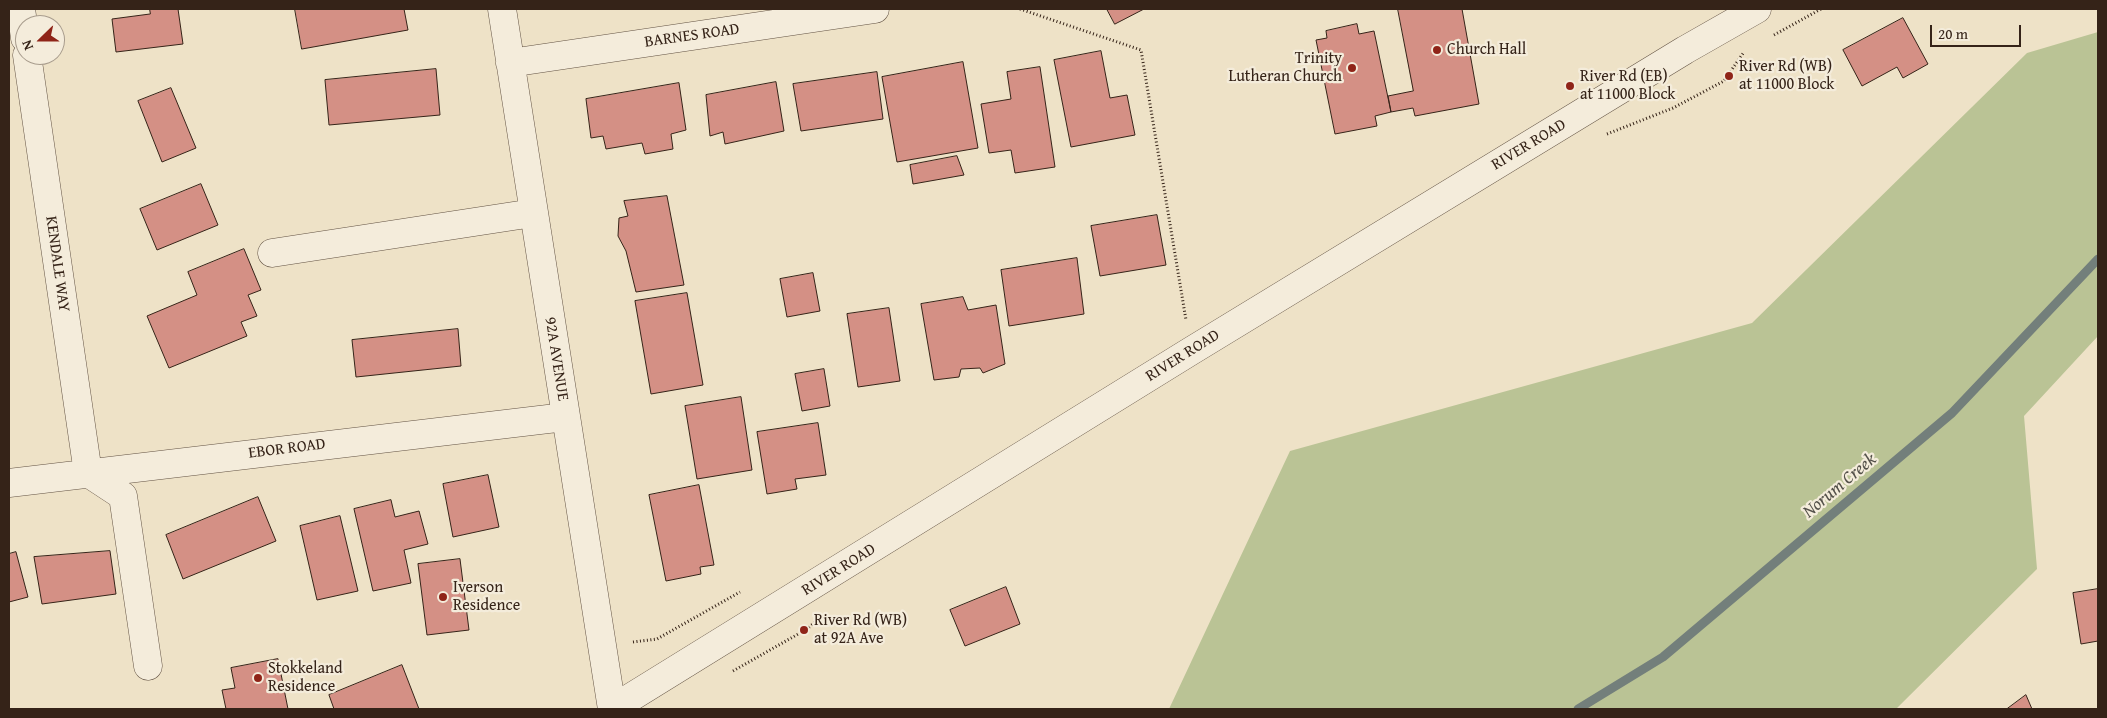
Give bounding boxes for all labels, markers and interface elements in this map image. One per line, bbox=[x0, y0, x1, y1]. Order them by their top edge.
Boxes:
north arrow bbox=[15, 15, 65, 65]
scale bar bbox=[1932, 15, 2023, 47]
street label: BARNES ROAD bbox=[643, 20, 741, 52]
text: 20 m bbox=[1938, 23, 1968, 44]
text: N bbox=[16, 37, 38, 53]
place label: Church Hall bbox=[1447, 40, 1526, 60]
marker: Church Hall bbox=[1431, 44, 1443, 56]
place label: Trinity Lutheran Church bbox=[1228, 49, 1342, 87]
place label: River Rd (WB) at 11000 Block bbox=[1739, 57, 1834, 95]
marker: Trinity Lutheran Church bbox=[1346, 62, 1358, 74]
place label: River Rd (EB) at 11000 Block bbox=[1580, 67, 1675, 105]
marker: River Rd (WB) at 11000 Block bbox=[1723, 70, 1735, 82]
marker: River Rd (EB) at 11000 Block bbox=[1564, 80, 1576, 92]
street label: RIVER ROAD bbox=[1488, 115, 1570, 175]
street label: KENDALE WAY bbox=[41, 215, 73, 313]
street label: 92A AVENUE bbox=[540, 316, 572, 402]
street label: RIVER ROAD bbox=[1143, 326, 1223, 386]
street label: EBOR ROAD bbox=[247, 435, 327, 463]
water label: Norum Creek bbox=[1799, 449, 1881, 523]
street label: RIVER ROAD bbox=[799, 540, 879, 600]
place label: Iverson Residence bbox=[453, 578, 520, 616]
marker: Iverson Residence bbox=[437, 591, 449, 603]
place label: River Rd (WB) at 92A Ave bbox=[814, 611, 907, 649]
marker: River Rd (WB) at 92A Ave bbox=[798, 624, 810, 636]
place label: Stokkeland Residence bbox=[268, 659, 343, 697]
marker: Stokkeland Residence bbox=[252, 672, 264, 684]

